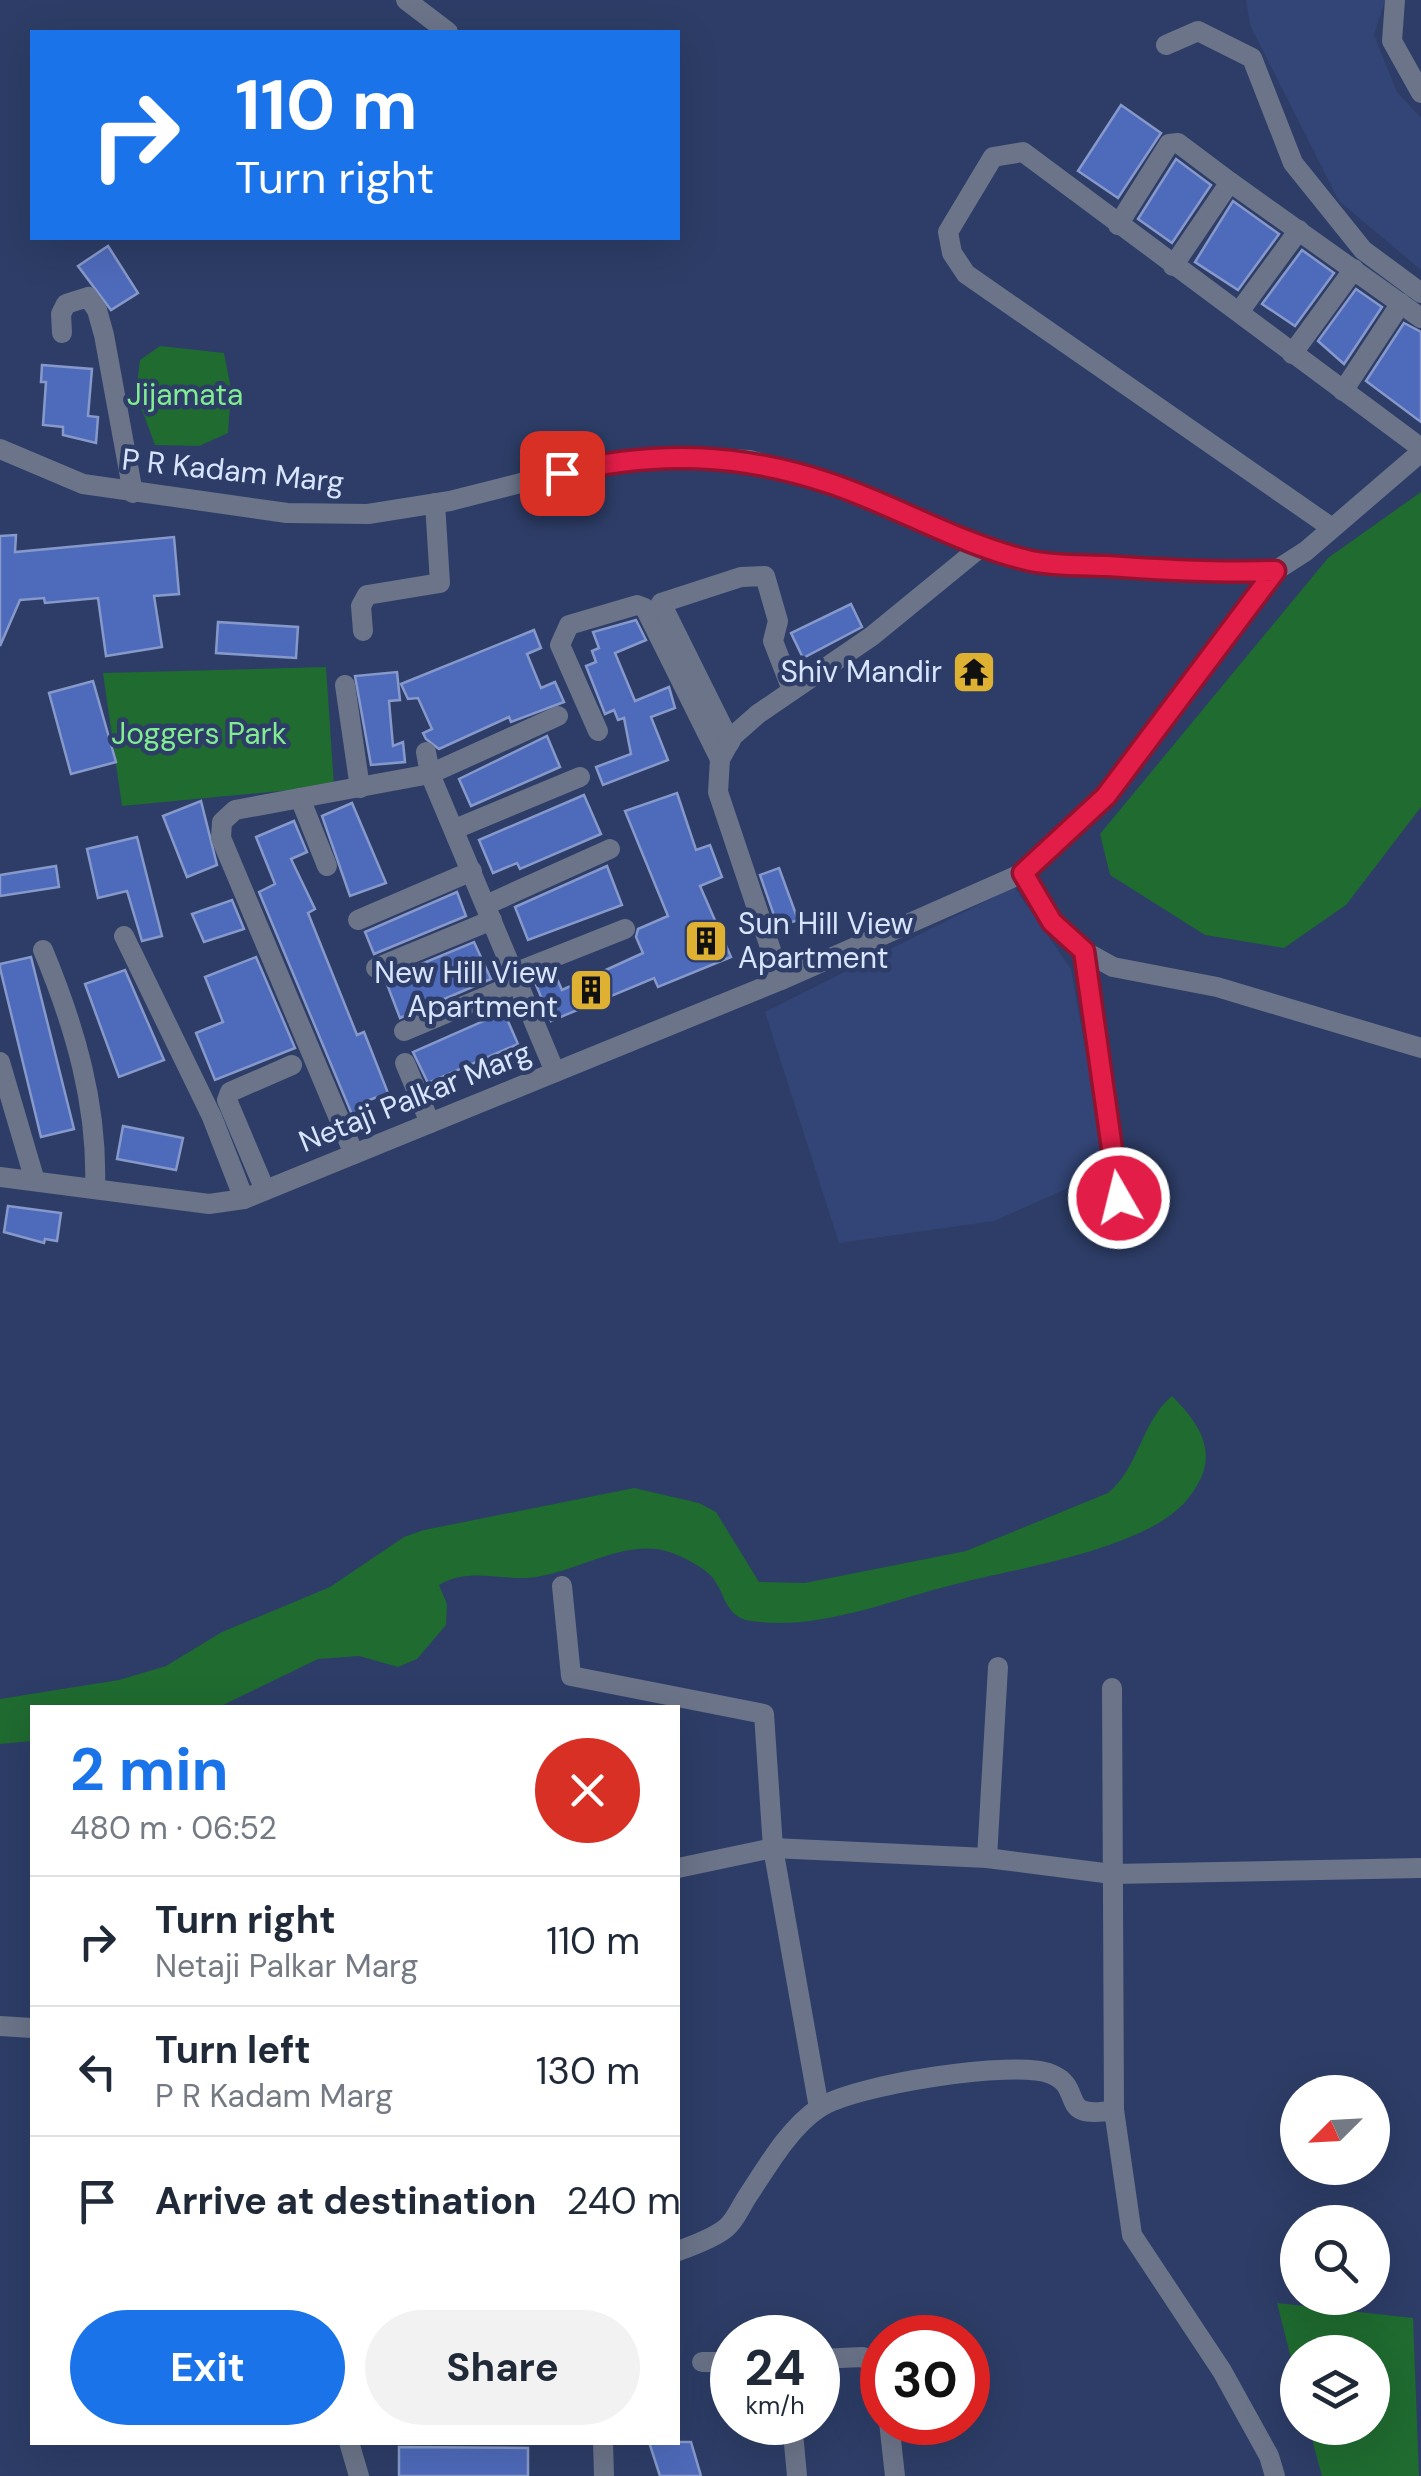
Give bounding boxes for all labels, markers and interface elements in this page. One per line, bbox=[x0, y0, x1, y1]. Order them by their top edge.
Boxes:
text: 110 m bbox=[235, 60, 418, 151]
icon: right bbox=[70, 70, 200, 200]
text: Turn right bbox=[235, 148, 434, 207]
park label: Jijamata bbox=[127, 375, 243, 414]
pin bbox=[520, 431, 605, 516]
street label: P R Kadam Marg bbox=[120, 439, 346, 502]
icon: arrive bbox=[535, 446, 590, 501]
temple icon: Shiv Mandir bbox=[951, 649, 997, 695]
place label: Shiv Mandir bbox=[780, 652, 942, 691]
park label: Joggers Park bbox=[111, 714, 287, 753]
place label: Sun Hill View Apartment bbox=[738, 904, 913, 977]
building icon: Sun Hill View Apartment bbox=[683, 918, 729, 964]
place label: New Hill View Apartment bbox=[374, 953, 558, 1026]
building icon: New Hill View Apartment bbox=[568, 967, 614, 1013]
street label: Netaji Palkar Marg bbox=[293, 1032, 537, 1161]
position arrow bbox=[1067, 1146, 1171, 1250]
text: 2 min bbox=[70, 1730, 229, 1809]
button: close bbox=[535, 1738, 640, 1843]
text: 480 m · 06:52 bbox=[70, 1807, 277, 1849]
text: Turn right bbox=[155, 1895, 336, 1945]
icon: right bbox=[70, 1914, 125, 1969]
text: 110 m bbox=[546, 1916, 640, 1966]
text: Netaji Palkar Marg bbox=[155, 1945, 418, 1987]
text: Turn left bbox=[155, 2025, 311, 2075]
icon: left bbox=[70, 2044, 125, 2099]
text: 130 m bbox=[536, 2046, 640, 2096]
text: P R Kadam Marg bbox=[155, 2075, 393, 2117]
north arrow bbox=[1280, 2075, 1390, 2185]
map controls bbox=[1280, 2075, 1390, 2445]
icon: arrive bbox=[70, 2174, 125, 2229]
text: Arrive at destination bbox=[155, 2176, 537, 2226]
text: 240 m bbox=[567, 2176, 681, 2226]
button: search bbox=[1280, 2205, 1390, 2315]
button: Exit bbox=[70, 2310, 345, 2425]
button: Share bbox=[365, 2310, 640, 2425]
speed limit sign: 30 bbox=[860, 2315, 990, 2445]
text: 24 bbox=[745, 2335, 806, 2401]
button: layers bbox=[1280, 2335, 1390, 2445]
text: km/h bbox=[745, 2389, 805, 2422]

